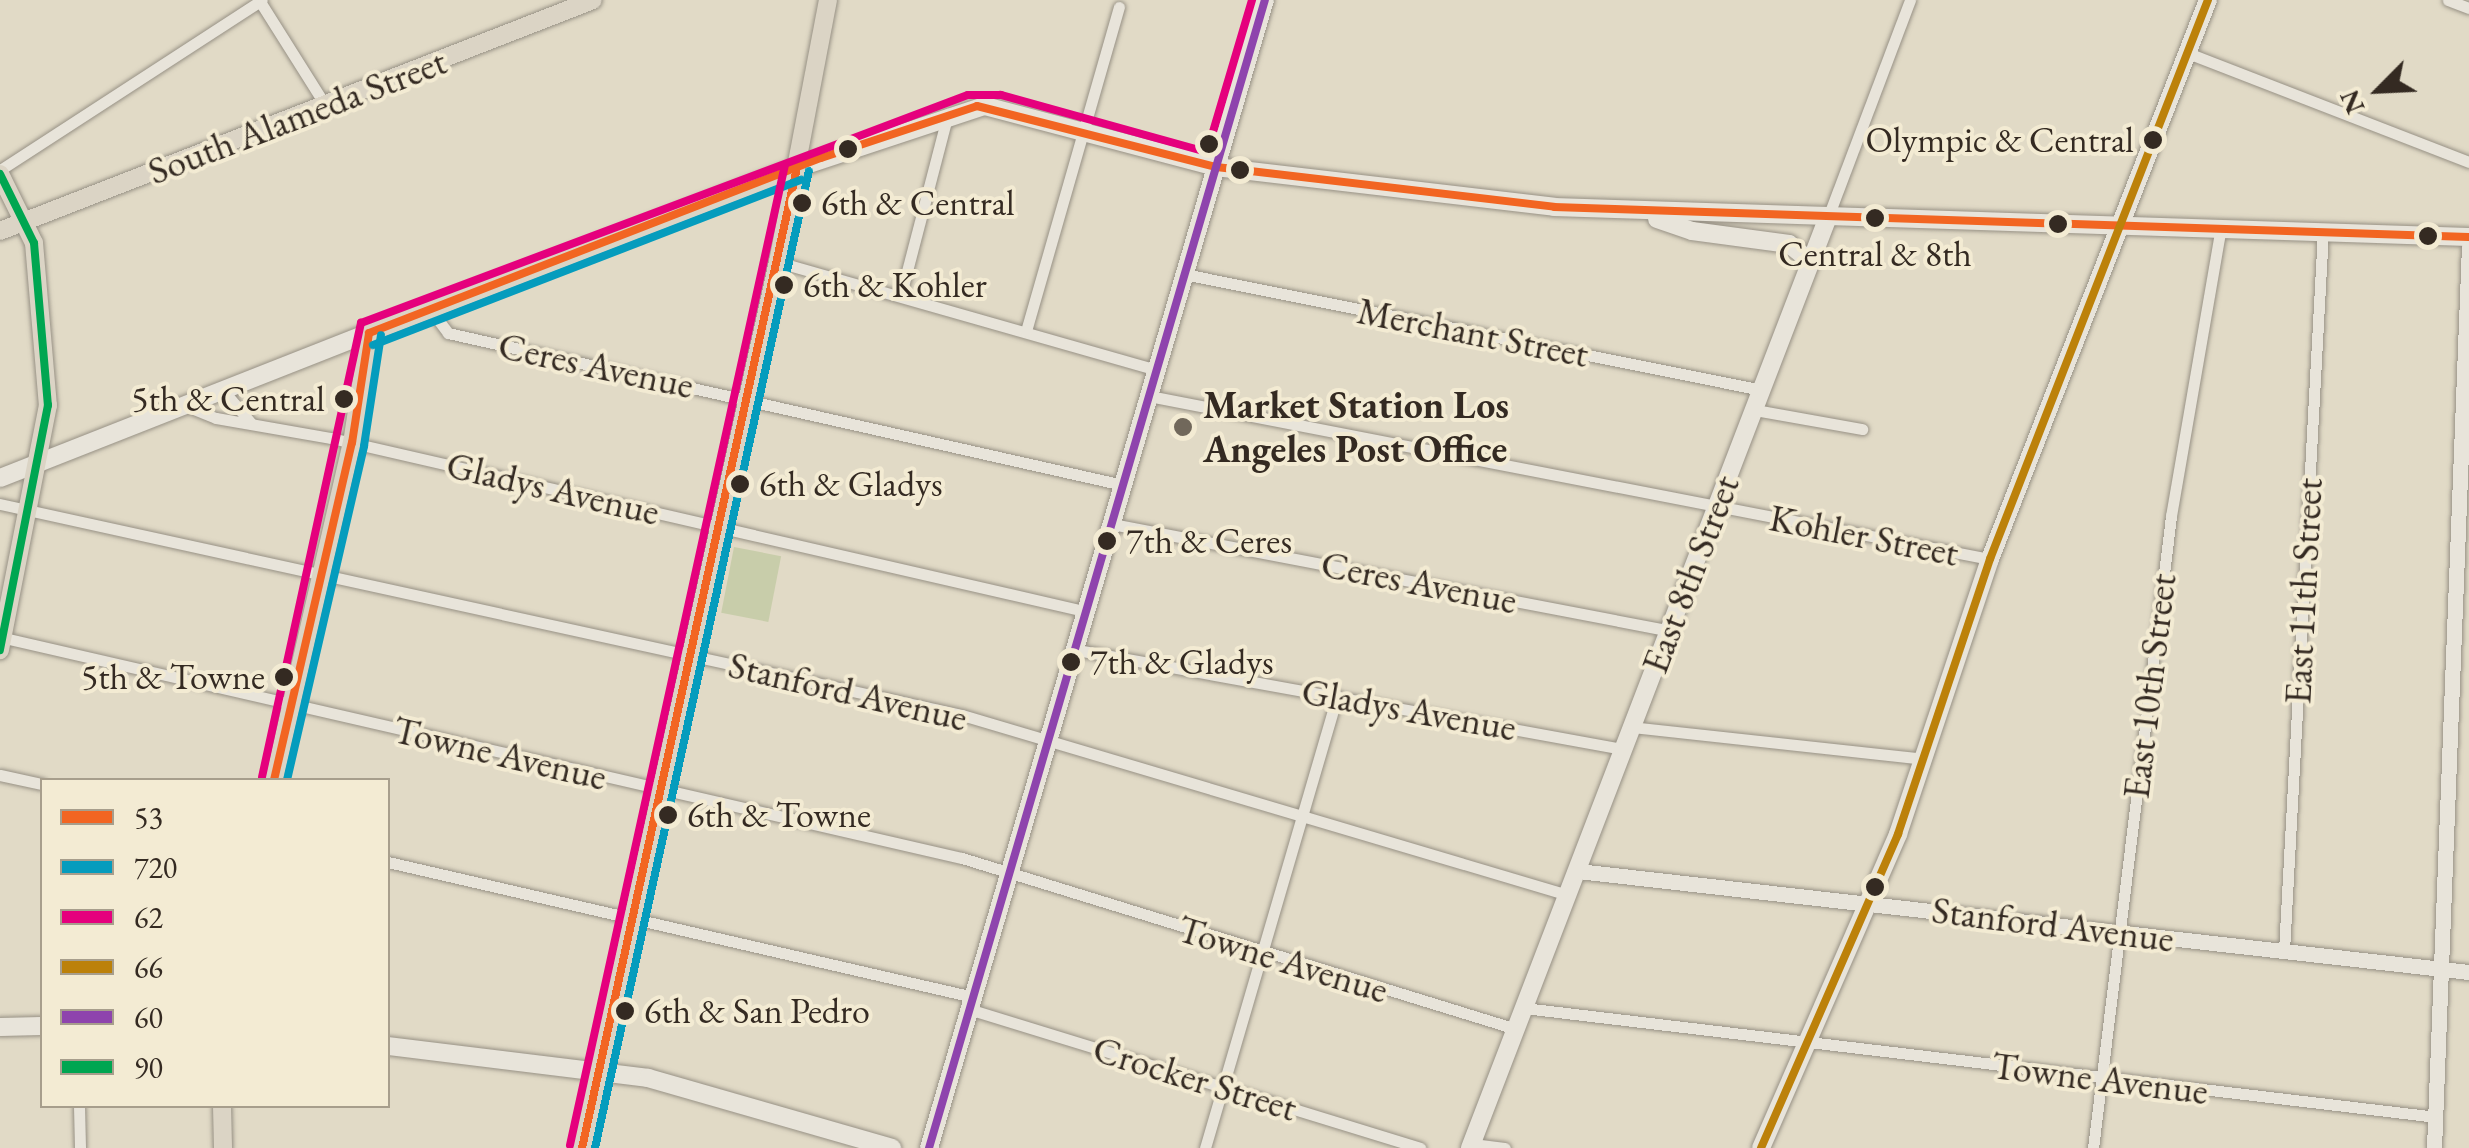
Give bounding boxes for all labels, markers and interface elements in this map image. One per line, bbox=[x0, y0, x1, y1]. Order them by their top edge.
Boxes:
street label: South Alameda Street bbox=[141, 38, 453, 194]
north arrow bbox=[2329, 40, 2429, 140]
text: N bbox=[2331, 85, 2373, 120]
place label: Olympic & Central bbox=[1865, 118, 2134, 162]
marker: Olympic & Central bbox=[2143, 130, 2163, 150]
unlabelled marker bbox=[1199, 134, 1219, 154]
unlabelled marker bbox=[838, 139, 858, 159]
unlabelled marker bbox=[1230, 160, 1250, 180]
place label: 6th & Central bbox=[821, 181, 1015, 225]
marker: 6th & Central bbox=[792, 193, 812, 213]
marker: Central & 8th bbox=[1865, 208, 1885, 228]
unlabelled marker bbox=[2048, 214, 2068, 234]
unlabelled marker bbox=[2418, 226, 2438, 246]
place label: Central & 8th bbox=[1778, 232, 1972, 276]
place label: 6th & Kohler bbox=[803, 263, 987, 307]
marker: 6th & Kohler bbox=[774, 275, 794, 295]
street label: Merchant Street bbox=[1354, 287, 1592, 377]
street label: Ceres Avenue bbox=[494, 322, 698, 408]
place label: 5th & Central bbox=[131, 377, 325, 421]
place label: Market Station Los Angeles Post Office bbox=[1203, 382, 1509, 472]
marker: 5th & Central bbox=[334, 389, 354, 409]
marker: Market Station Los Angeles Post Office bbox=[1172, 416, 1194, 438]
street label: Gladys Avenue bbox=[442, 441, 664, 535]
place label: 6th & Gladys bbox=[759, 462, 943, 506]
street label: East 8th Street bbox=[1631, 469, 1749, 679]
marker: 6th & Gladys bbox=[730, 474, 750, 494]
street label: East 11th Street bbox=[2274, 477, 2332, 705]
street label: Kohler Street bbox=[1766, 494, 1962, 576]
place label: 7th & Ceres bbox=[1126, 519, 1292, 563]
marker: 7th & Ceres bbox=[1097, 531, 1117, 551]
street label: Ceres Avenue bbox=[1317, 541, 1521, 623]
street label: East 10th Street bbox=[2113, 571, 2185, 801]
place label: 7th & Gladys bbox=[1090, 640, 1274, 684]
street label: Stanford Avenue bbox=[724, 641, 972, 741]
marker: 7th & Gladys bbox=[1061, 652, 1081, 672]
place label: 5th & Towne bbox=[81, 655, 265, 699]
marker: 5th & Towne bbox=[274, 667, 294, 687]
street label: Gladys Avenue bbox=[1298, 668, 1520, 750]
street label: Towne Avenue bbox=[389, 706, 611, 800]
legend bbox=[40, 778, 390, 1108]
place label: 6th & Towne bbox=[687, 793, 871, 837]
text: 53 bbox=[134, 798, 163, 837]
marker: 6th & Towne bbox=[658, 805, 678, 825]
text: 720 bbox=[134, 848, 177, 887]
unlabelled marker bbox=[1865, 877, 1885, 897]
street label: Stanford Avenue bbox=[1929, 887, 2177, 961]
text: 62 bbox=[134, 898, 163, 937]
street label: Towne Avenue bbox=[1172, 905, 1394, 1013]
text: 66 bbox=[134, 948, 163, 987]
place label: 6th & San Pedro bbox=[644, 989, 870, 1033]
text: 60 bbox=[134, 998, 163, 1037]
marker: 6th & San Pedro bbox=[615, 1001, 635, 1021]
street label: Crocker Street bbox=[1088, 1025, 1302, 1131]
street label: Towne Avenue bbox=[1989, 1042, 2211, 1114]
text: 90 bbox=[134, 1048, 163, 1087]

